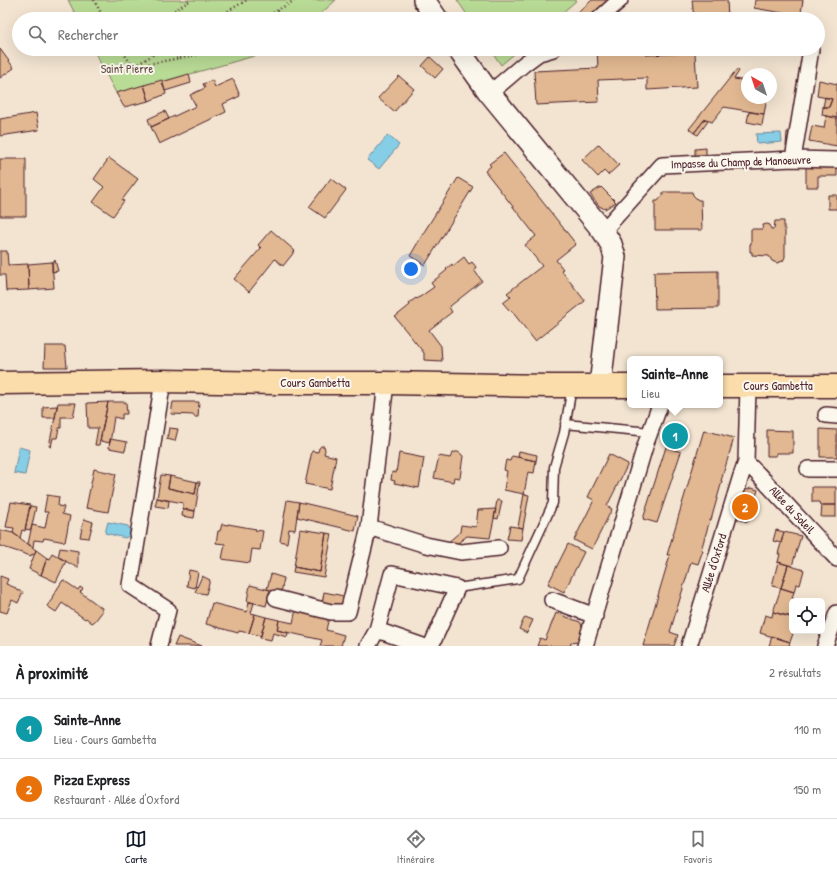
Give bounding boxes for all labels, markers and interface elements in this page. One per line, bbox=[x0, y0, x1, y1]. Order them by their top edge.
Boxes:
search box bbox=[12, 12, 825, 56]
icon: search bbox=[26, 23, 48, 45]
text: Rechercher bbox=[58, 24, 119, 45]
park label: Saint Pierre bbox=[101, 60, 153, 77]
north arrow bbox=[741, 68, 777, 104]
street label: Impasse du Champ de Manoeuvre bbox=[671, 151, 812, 172]
your location bbox=[401, 259, 421, 279]
popup bbox=[627, 356, 723, 408]
text: Sainte-Anne bbox=[642, 363, 708, 384]
street label: Cours Gambetta bbox=[280, 374, 350, 391]
street label: Cours Gambetta bbox=[743, 377, 813, 394]
text: Lieu bbox=[642, 384, 660, 402]
pin: 1 bbox=[662, 421, 688, 451]
street label: Allée du Soleil bbox=[766, 482, 820, 538]
pin: 2 bbox=[732, 492, 758, 522]
street label: Allée d'Oxford bbox=[697, 531, 731, 594]
map controls bbox=[789, 598, 825, 634]
button: locate bbox=[789, 598, 825, 634]
text: À proximité bbox=[16, 661, 88, 684]
text: 2 résultats bbox=[769, 663, 821, 681]
text: Sainte-Anne bbox=[54, 709, 121, 730]
text: 1 bbox=[27, 720, 31, 738]
text: 110 m bbox=[794, 720, 821, 738]
text: Lieu · Cours Gambetta bbox=[54, 730, 156, 748]
text: Pizza Express bbox=[54, 769, 130, 790]
text: 2 bbox=[26, 780, 32, 798]
text: 150 m bbox=[793, 780, 821, 798]
text: Restaurant · Allée d'Oxford bbox=[54, 790, 179, 808]
tab: Carte bbox=[125, 828, 147, 866]
tab: Itinéraire bbox=[397, 828, 435, 866]
tab: Favoris bbox=[684, 828, 712, 866]

